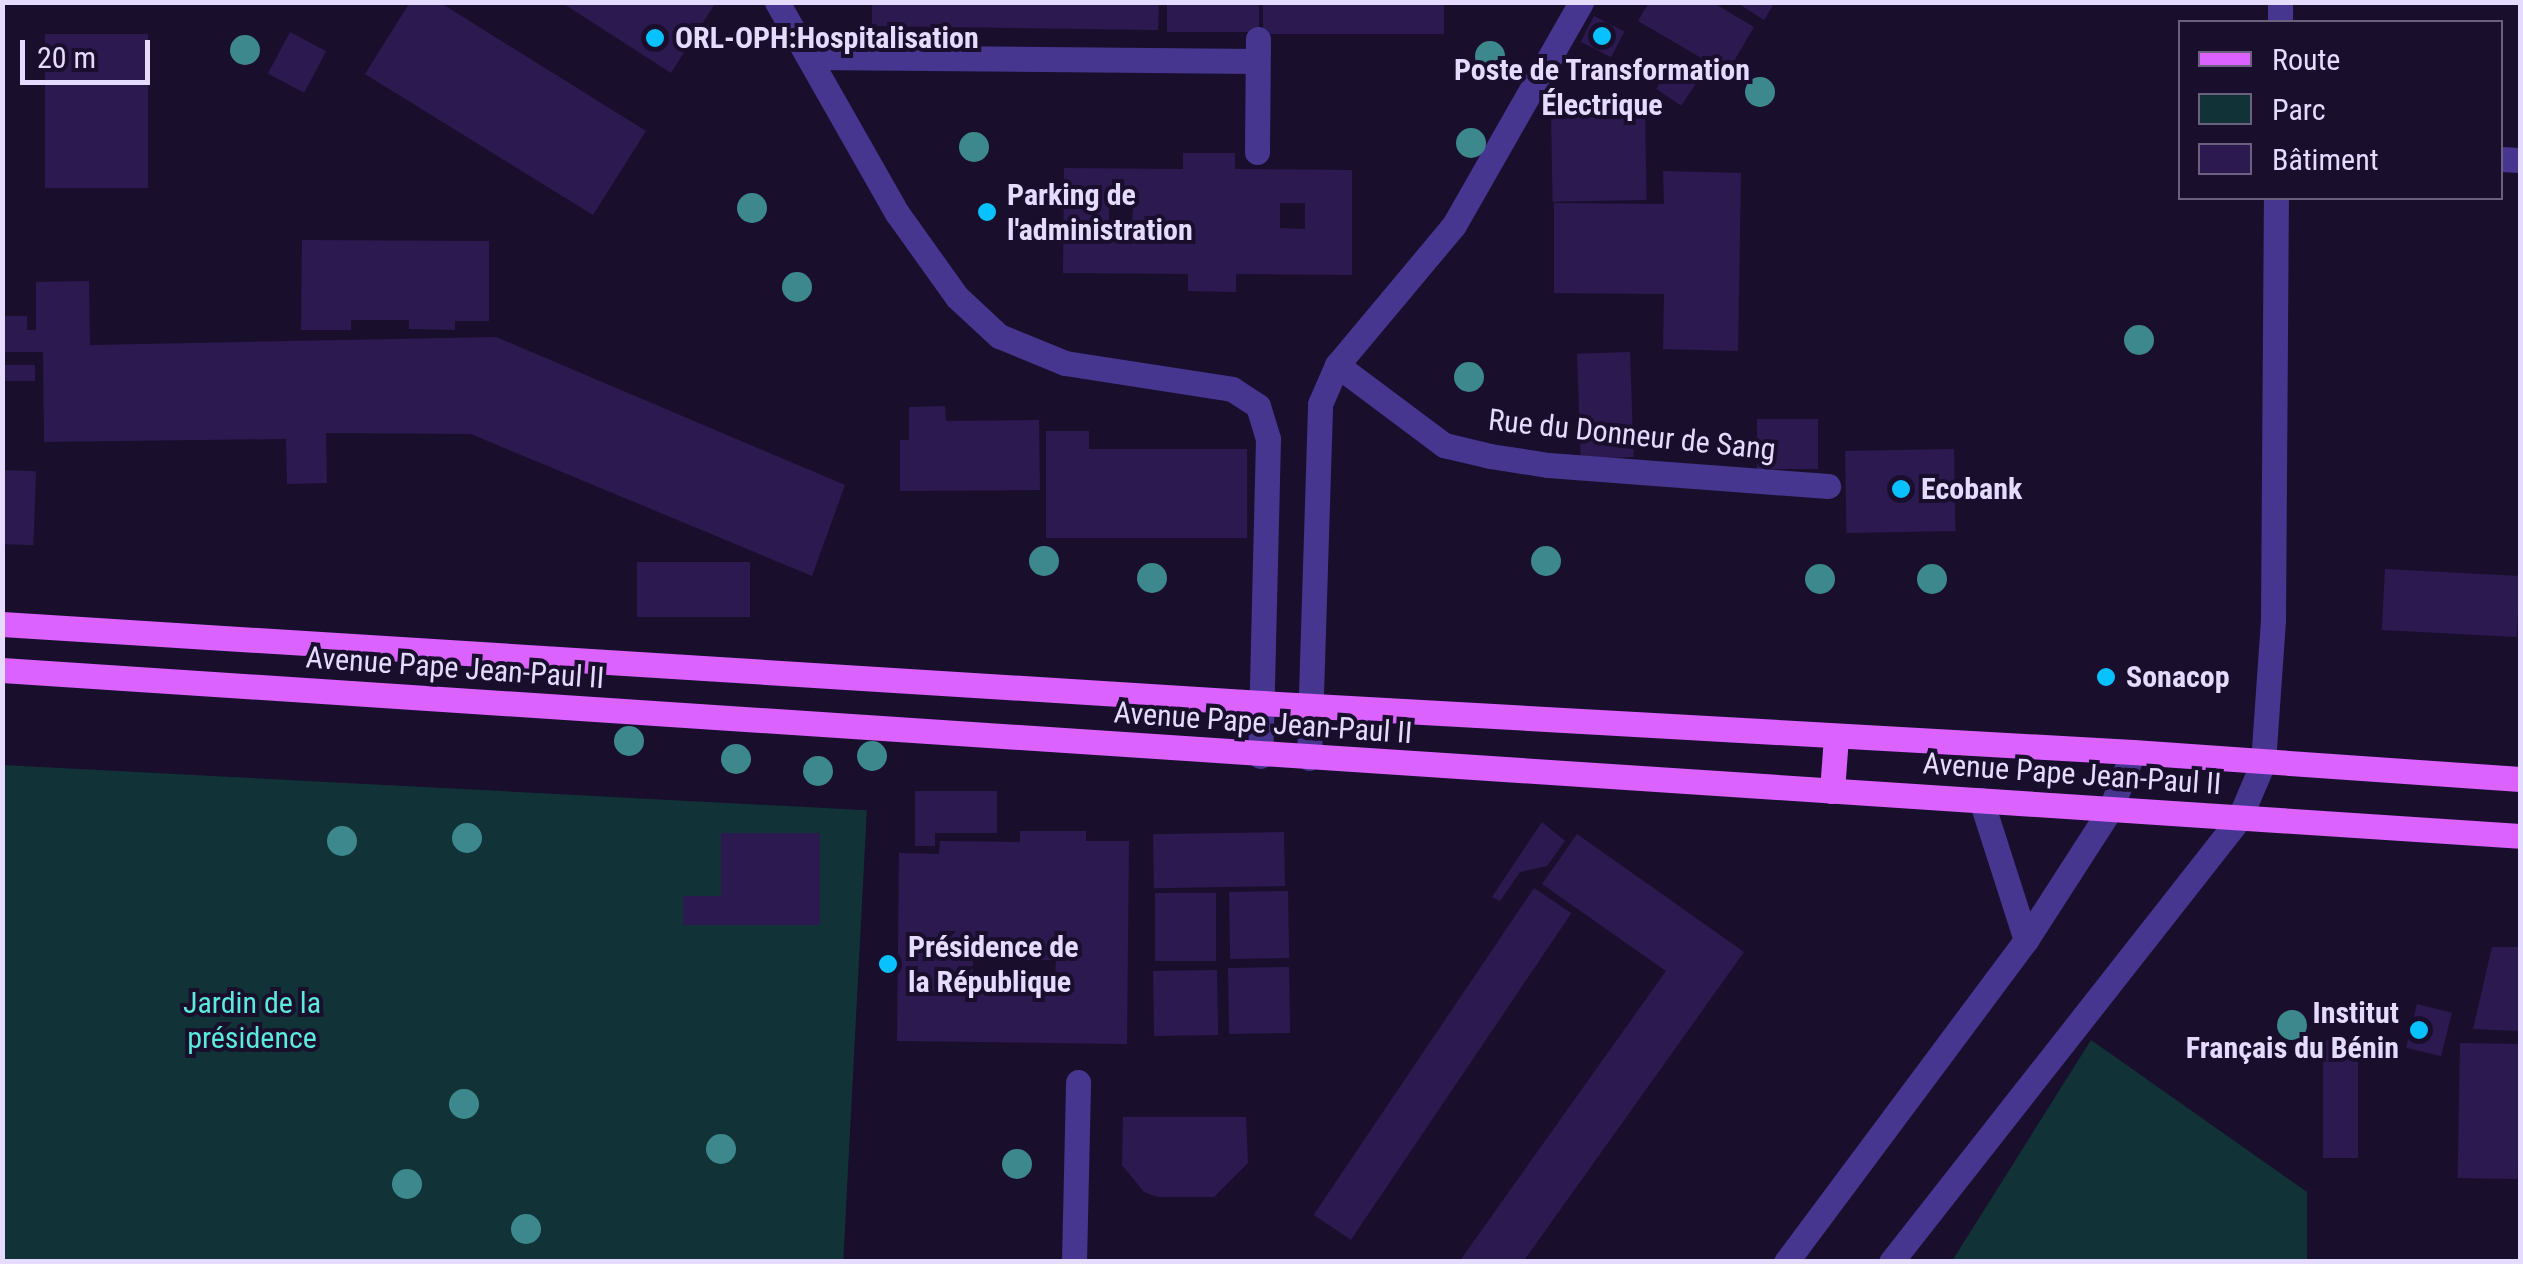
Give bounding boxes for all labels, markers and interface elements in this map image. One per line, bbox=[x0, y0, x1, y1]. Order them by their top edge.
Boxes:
scale bar bbox=[25, 20, 155, 82]
place label: ORL-OPH:Hospitalisation bbox=[675, 20, 979, 56]
legend bbox=[2178, 20, 2503, 200]
marker: Poste de Transformation Électrique bbox=[1591, 25, 1613, 47]
marker: ORL-OPH:Hospitalisation bbox=[644, 27, 666, 49]
text: 20 m bbox=[37, 40, 96, 75]
text: Route bbox=[2272, 42, 2340, 77]
place label: Poste de Transformation Électrique bbox=[1454, 52, 1750, 122]
text: Parc bbox=[2272, 92, 2326, 127]
text: Bâtiment bbox=[2272, 142, 2379, 177]
place label: Parking de l'administration bbox=[1007, 177, 1193, 248]
marker: Parking de l'administration bbox=[976, 201, 998, 223]
street label: Rue du Donneur de Sang bbox=[1487, 402, 1777, 468]
place label: Ecobank bbox=[1921, 471, 2022, 507]
marker: Ecobank bbox=[1890, 478, 1912, 500]
street label: Avenue Pape Jean-Paul II bbox=[305, 640, 605, 696]
place label: Sonacop bbox=[2126, 659, 2230, 695]
marker: Sonacop bbox=[2095, 666, 2117, 688]
street label: Avenue Pape Jean-Paul II bbox=[1113, 695, 1413, 751]
street label: Avenue Pape Jean-Paul II bbox=[1922, 746, 2222, 802]
place label: Présidence de la République bbox=[908, 929, 1079, 1000]
marker: Présidence de la République bbox=[877, 953, 899, 975]
park label: Jardin de la présidence bbox=[183, 985, 321, 1056]
place label: Institut Français du Bénin bbox=[2186, 995, 2399, 1066]
marker: Institut Français du Bénin bbox=[2408, 1019, 2430, 1041]

